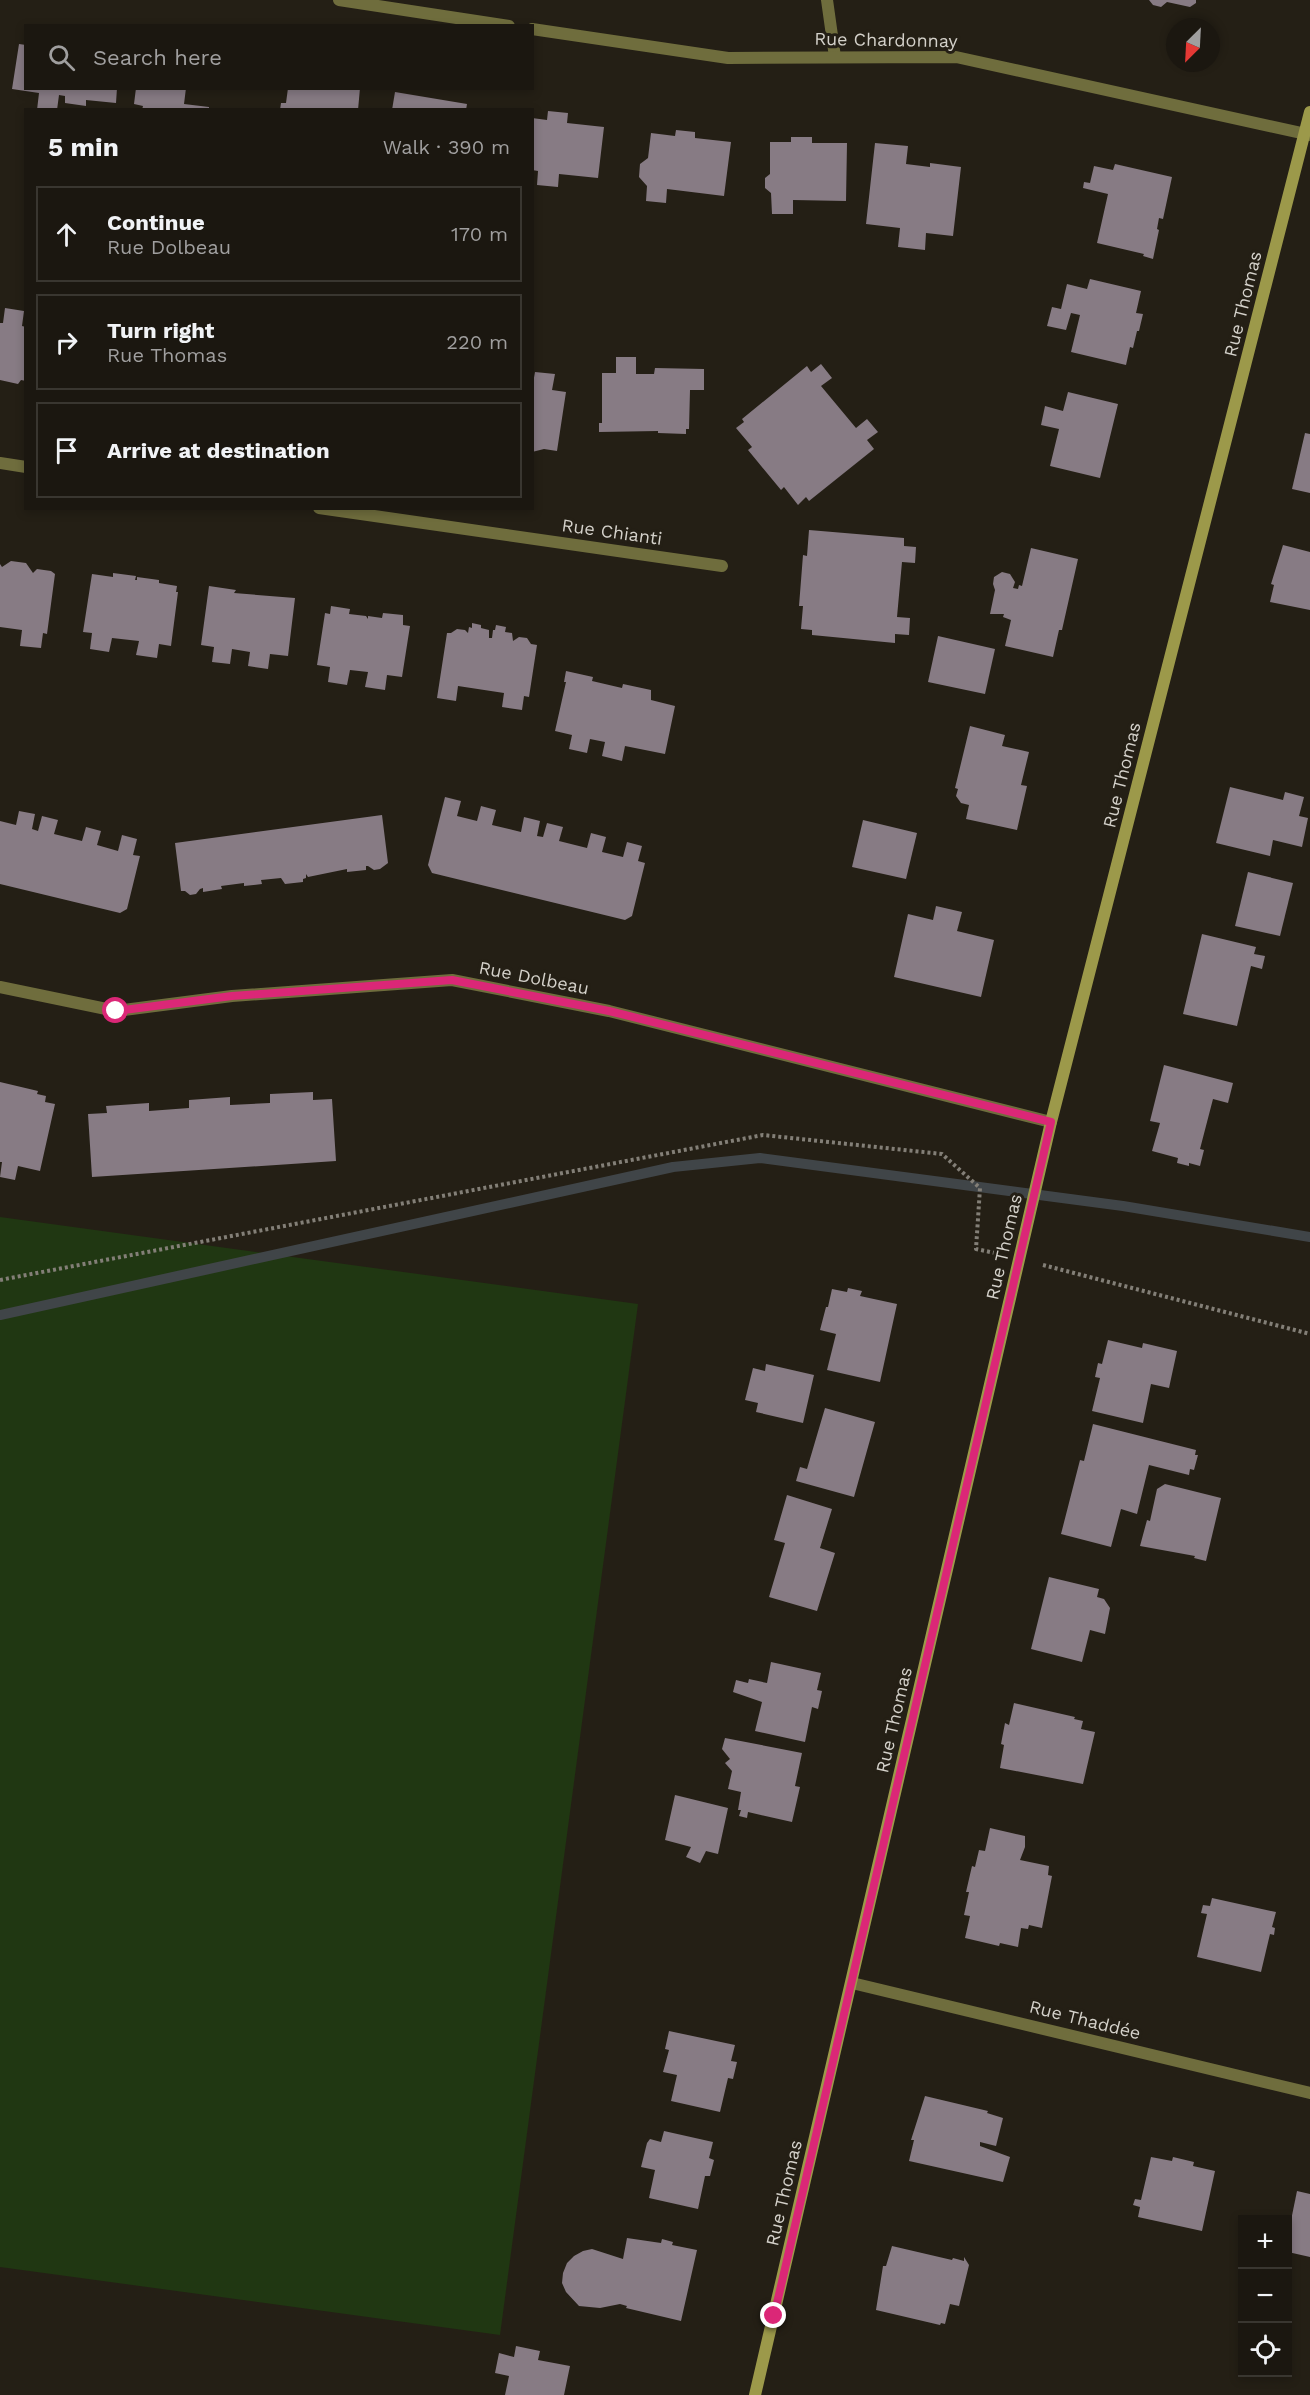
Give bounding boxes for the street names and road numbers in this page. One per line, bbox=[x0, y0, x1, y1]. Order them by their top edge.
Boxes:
street label: Rue Chardonnay bbox=[814, 28, 959, 51]
street label: Rue Thomas bbox=[1219, 249, 1266, 359]
street label: Rue Chianti bbox=[560, 514, 664, 549]
street label: Rue Thomas bbox=[1098, 720, 1145, 830]
street label: Rue Dolbeau bbox=[477, 957, 591, 998]
street label: Rue Thomas bbox=[981, 1192, 1026, 1302]
street label: Rue Thomas bbox=[871, 1665, 916, 1775]
street label: Rue Thaddée bbox=[1027, 1996, 1143, 2044]
street label: Rue Thomas bbox=[761, 2138, 806, 2248]

